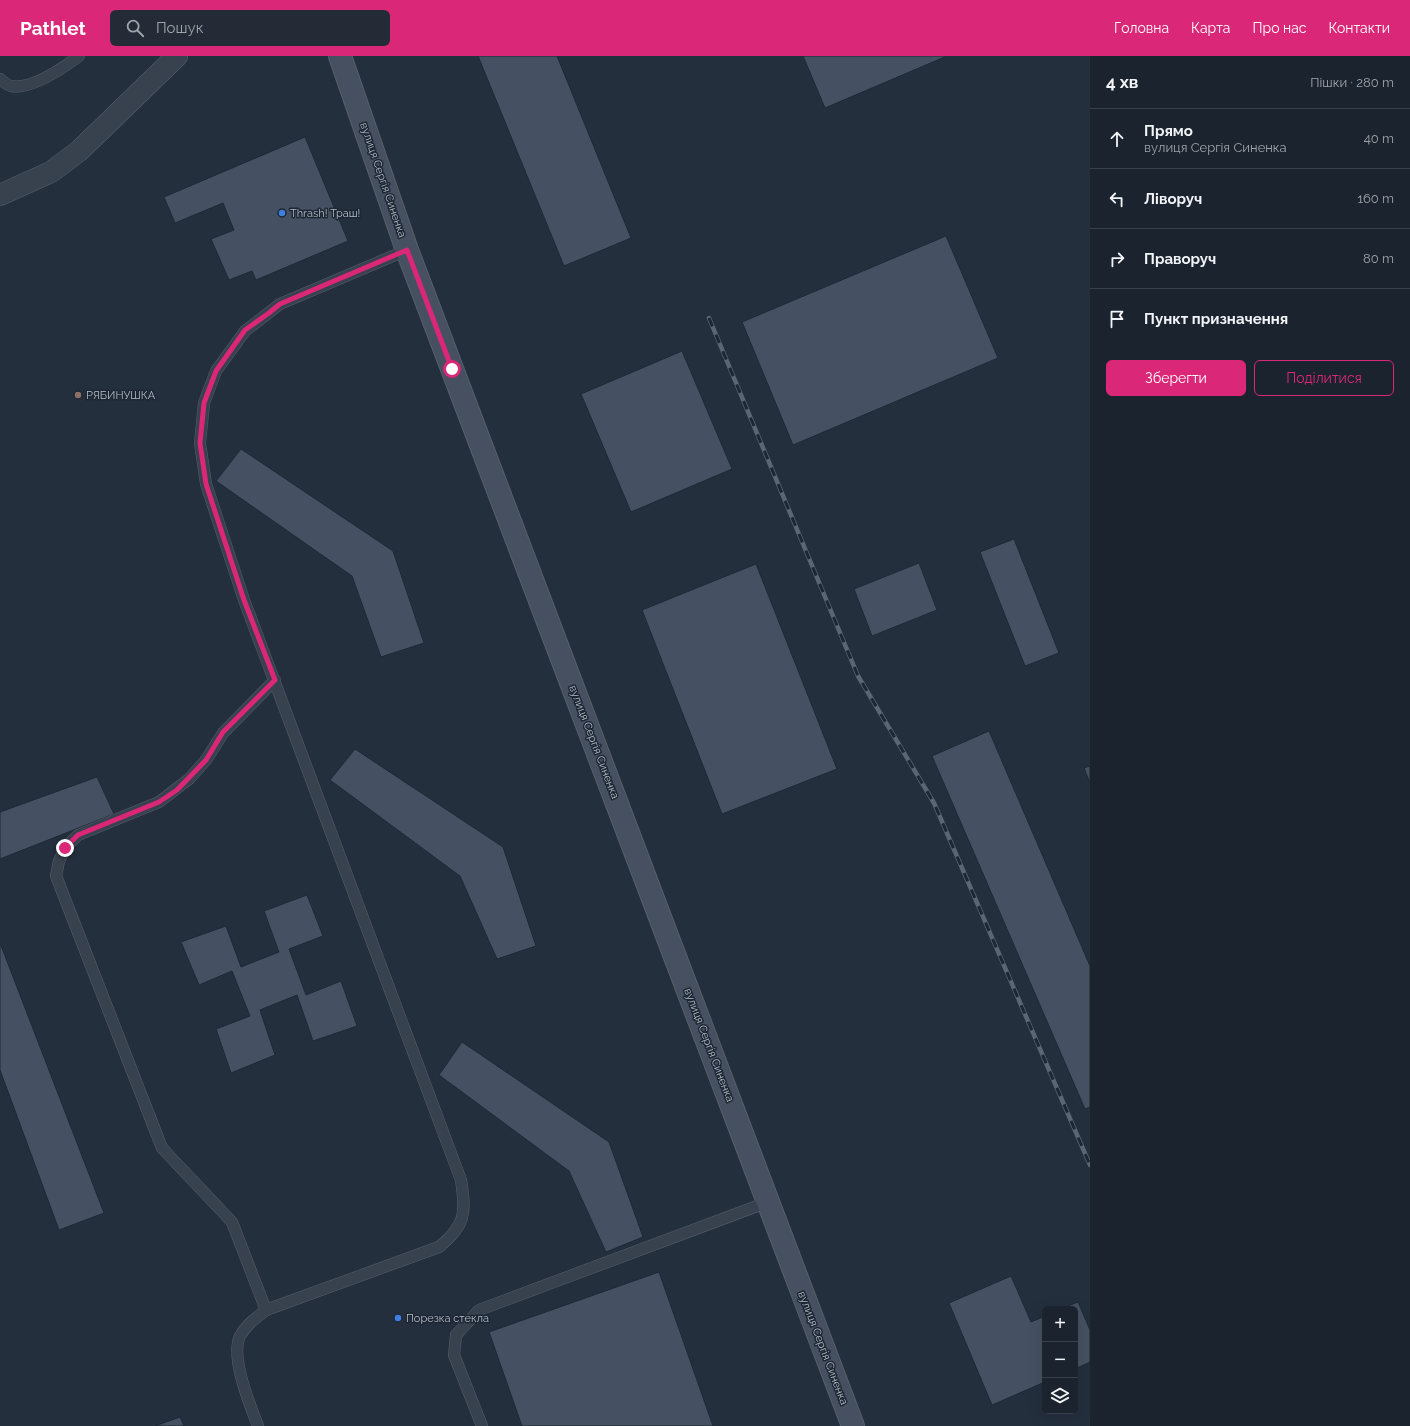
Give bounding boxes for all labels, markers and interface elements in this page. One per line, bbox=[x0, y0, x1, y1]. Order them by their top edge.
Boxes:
search box bbox=[110, 10, 390, 46]
text: Pathlet bbox=[20, 17, 86, 39]
icon: search bbox=[124, 17, 146, 39]
text: Пошук bbox=[156, 19, 203, 37]
text: Головна bbox=[1114, 20, 1169, 36]
text: Карта bbox=[1191, 20, 1231, 36]
text: Про нас bbox=[1253, 20, 1307, 36]
text: Контакти bbox=[1329, 20, 1390, 36]
text: 4 хв bbox=[1106, 72, 1138, 92]
text: Пішки · 280 m bbox=[1310, 75, 1394, 90]
street label: вулиця Сергія Синенка bbox=[357, 121, 409, 239]
text: Прямо bbox=[1144, 122, 1193, 140]
icon: ahead bbox=[1106, 128, 1128, 150]
text: 40 m bbox=[1364, 131, 1394, 146]
text: вулиця Сергія Синенка bbox=[1144, 140, 1287, 155]
icon: left bbox=[1106, 188, 1128, 210]
text: Ліворуч bbox=[1144, 190, 1202, 208]
text: 160 m bbox=[1357, 191, 1394, 206]
place label: Thrash! Траш! bbox=[290, 207, 360, 220]
marker: Thrash! Траш! bbox=[277, 208, 287, 218]
icon: right bbox=[1106, 248, 1128, 270]
text: Праворуч bbox=[1144, 250, 1216, 268]
text: 80 m bbox=[1363, 251, 1394, 266]
icon: arrive bbox=[1106, 308, 1128, 330]
text: Пункт призначення bbox=[1144, 310, 1288, 328]
route start bbox=[443, 360, 461, 378]
button: Зберегти bbox=[1106, 360, 1246, 396]
button: Поділитися bbox=[1254, 360, 1394, 396]
place label: РЯБИНУШКА bbox=[86, 389, 156, 402]
marker: РЯБИНУШКА bbox=[73, 390, 83, 400]
street label: вулиця Сергія Синенка bbox=[566, 683, 622, 801]
route end bbox=[56, 839, 74, 857]
street label: вулиця Сергія Синенка bbox=[681, 986, 737, 1104]
street label: вулиця Сергія Синенка bbox=[795, 1289, 851, 1407]
map controls bbox=[1042, 1306, 1078, 1414]
button: + bbox=[1042, 1306, 1078, 1342]
place label: Порезка стекла bbox=[406, 1312, 489, 1325]
marker: Порезка стекла bbox=[393, 1313, 403, 1323]
button: − bbox=[1042, 1342, 1078, 1378]
button: layers bbox=[1042, 1378, 1078, 1414]

